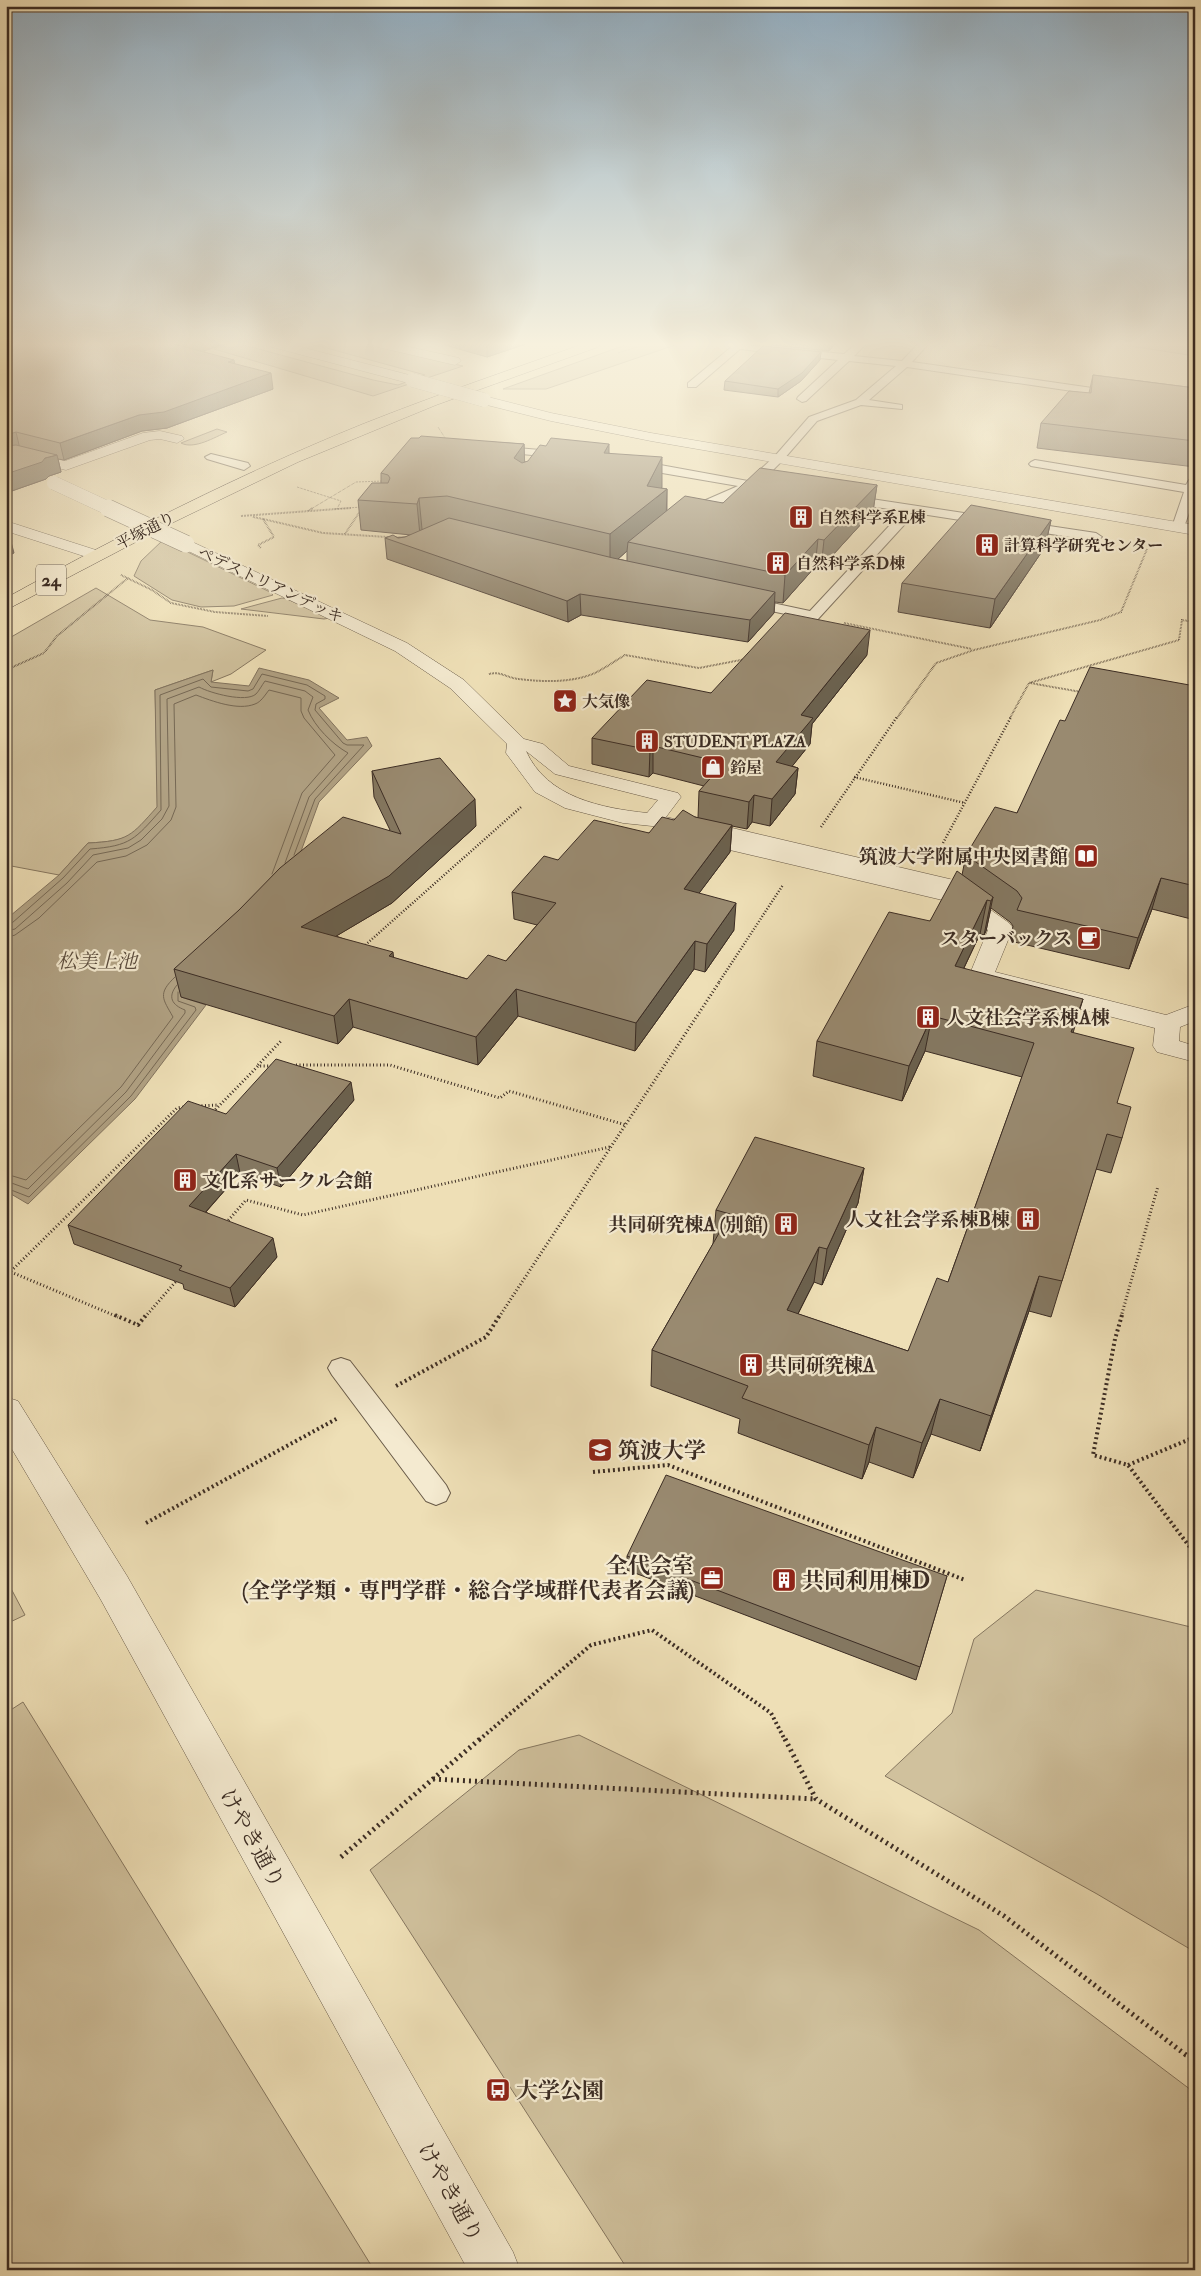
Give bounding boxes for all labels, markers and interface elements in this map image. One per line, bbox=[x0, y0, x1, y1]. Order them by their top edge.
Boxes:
building icon: 自然科学系E棟 bbox=[788, 504, 814, 530]
street label: 平塚通り bbox=[112, 507, 179, 554]
place label: 自然科学系E棟 bbox=[818, 508, 926, 528]
building icon: 計算科学研究センター bbox=[974, 532, 1000, 558]
place label: 計算科学研究センター bbox=[1004, 536, 1163, 556]
street label: ペデストリアンデッキ bbox=[195, 542, 347, 627]
building icon: 自然科学系D棟 bbox=[765, 550, 791, 576]
place label: 自然科学系D棟 bbox=[796, 554, 905, 574]
road number: 24 bbox=[36, 564, 66, 596]
place icon: 大気像 bbox=[552, 688, 578, 714]
place label: 大気像 bbox=[582, 692, 630, 712]
building icon: STUDENT PLAZA bbox=[634, 728, 660, 754]
place label: STUDENT PLAZA bbox=[664, 732, 807, 752]
shop icon: 鈴屋 bbox=[700, 754, 726, 780]
place label: 鈴屋 bbox=[730, 758, 762, 778]
library icon: 筑波大学附属中央図書館 bbox=[1073, 843, 1099, 869]
place label: 筑波大学附属中央図書館 bbox=[859, 845, 1068, 869]
cafe icon: スターバックス bbox=[1076, 925, 1102, 951]
place label: スターバックス bbox=[940, 927, 1072, 951]
water label: 松美上池 bbox=[57, 949, 139, 974]
building icon: 人文社会学系棟A棟 bbox=[915, 1004, 941, 1030]
place label: 人文社会学系棟A棟 bbox=[946, 1006, 1110, 1030]
building icon: 文化系サークル会館 bbox=[172, 1167, 198, 1193]
place label: 文化系サークル会館 bbox=[202, 1169, 372, 1193]
building icon: 人文社会学系棟B棟 bbox=[1015, 1206, 1041, 1232]
place label: 人文社会学系棟B棟 bbox=[846, 1208, 1010, 1232]
building icon: 共同研究棟A (別館) bbox=[773, 1211, 799, 1237]
place label: 共同研究棟A (別館) bbox=[609, 1213, 768, 1237]
building icon: 共同研究棟A bbox=[738, 1352, 764, 1378]
place label: 共同研究棟A bbox=[768, 1354, 876, 1378]
school or university icon: 筑波大学 bbox=[587, 1437, 613, 1463]
place label: 筑波大学 bbox=[618, 1437, 706, 1465]
place label: 全代会室 (全学学類・専門学群・総合学域群代表者会議) bbox=[242, 1552, 694, 1605]
office icon: 全代会室 (全学学類・専門学群・総合学域群代表者会議) bbox=[699, 1565, 725, 1591]
building icon: 共同利用棟D bbox=[771, 1567, 797, 1593]
place label: 共同利用棟D bbox=[802, 1567, 930, 1595]
street label: けやき通り bbox=[213, 1784, 291, 1893]
bus stop icon: 大学公園 bbox=[485, 2077, 511, 2103]
place label: 大学公園 bbox=[516, 2077, 604, 2105]
street label: けやき通り bbox=[411, 2138, 489, 2247]

